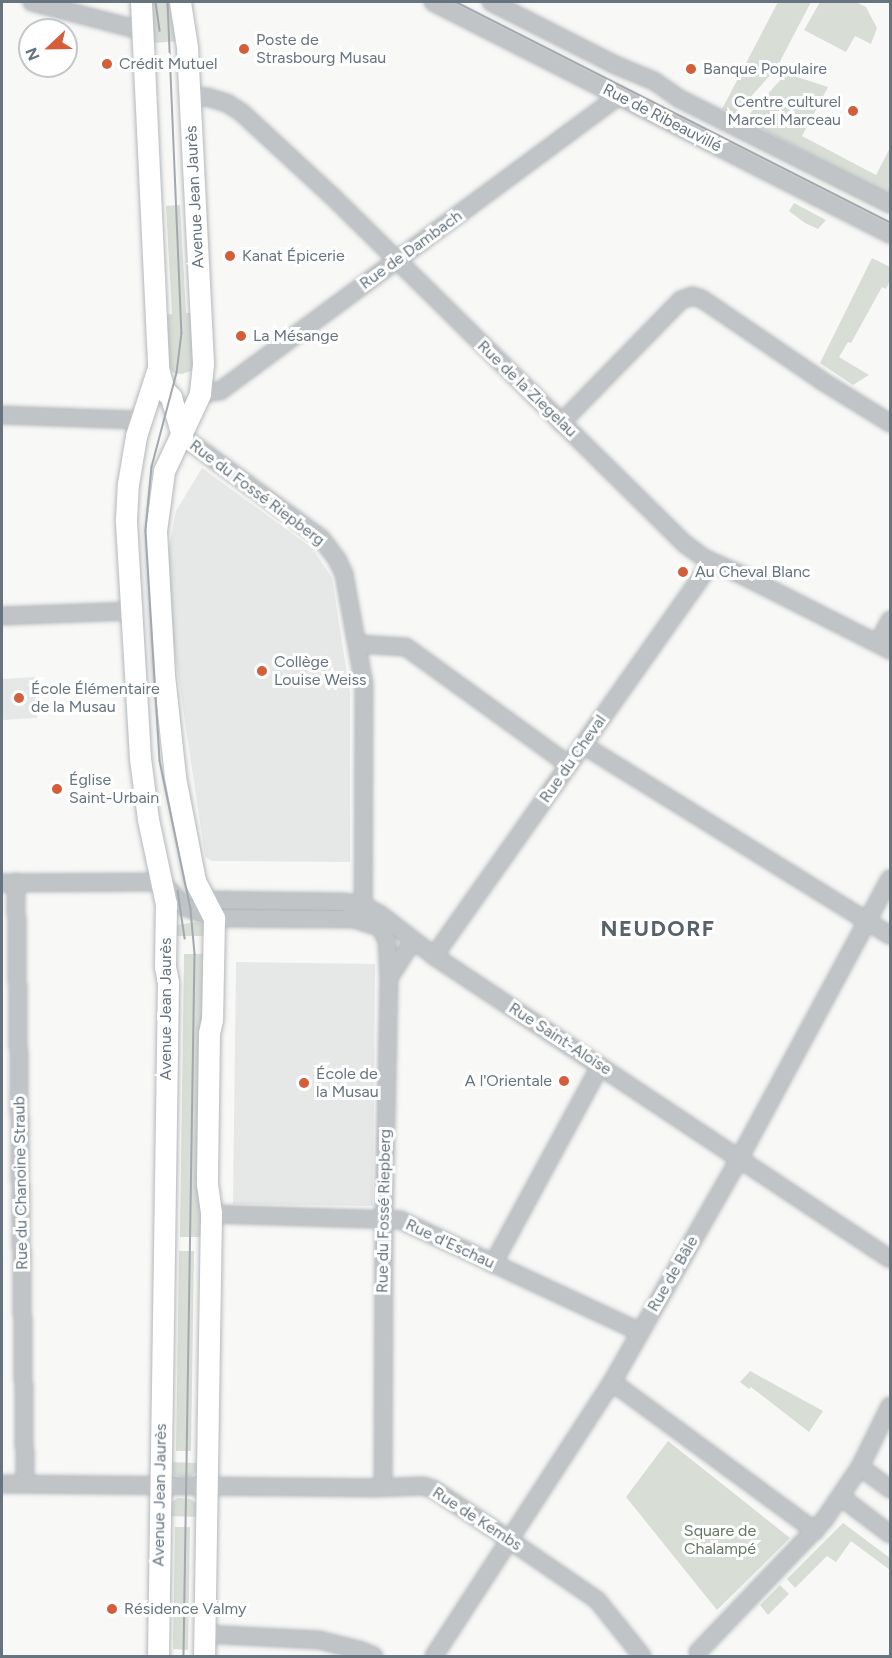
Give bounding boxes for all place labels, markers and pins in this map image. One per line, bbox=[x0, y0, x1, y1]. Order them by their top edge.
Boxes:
place label: Poste de Strasbourg Musau bbox=[256, 30, 386, 68]
marker: Poste de Strasbourg Musau bbox=[237, 42, 251, 56]
place label: Crédit Mutuel bbox=[119, 54, 217, 74]
marker: Crédit Mutuel bbox=[100, 57, 114, 71]
place label: Banque Populaire bbox=[703, 59, 827, 79]
marker: Banque Populaire bbox=[684, 62, 698, 76]
place label: Centre culturel Marcel Marceau bbox=[727, 92, 841, 130]
marker: Centre culturel Marcel Marceau bbox=[846, 104, 860, 118]
place label: Kanat Épicerie bbox=[242, 246, 345, 266]
marker: Kanat Épicerie bbox=[223, 249, 237, 263]
place label: La Mésange bbox=[253, 326, 338, 346]
marker: La Mésange bbox=[234, 329, 248, 343]
place label: Au Cheval Blanc bbox=[695, 562, 811, 582]
marker: Au Cheval Blanc bbox=[676, 565, 690, 579]
place label: Collège Louise Weiss bbox=[274, 652, 366, 690]
marker: Collège Louise Weiss bbox=[255, 664, 269, 678]
place label: École Élémentaire de la Musau bbox=[31, 679, 160, 717]
marker: École Élémentaire de la Musau bbox=[12, 691, 26, 705]
place label: Église Saint-Urbain bbox=[69, 770, 159, 808]
marker: Église Saint-Urbain bbox=[50, 782, 64, 796]
place label: École de la Musau bbox=[316, 1064, 379, 1102]
place label: A l'Orientale bbox=[465, 1071, 552, 1091]
marker: A l'Orientale bbox=[557, 1074, 571, 1088]
marker: École de la Musau bbox=[297, 1076, 311, 1090]
place label: Résidence Valmy bbox=[124, 1599, 246, 1619]
marker: Résidence Valmy bbox=[105, 1602, 119, 1616]

